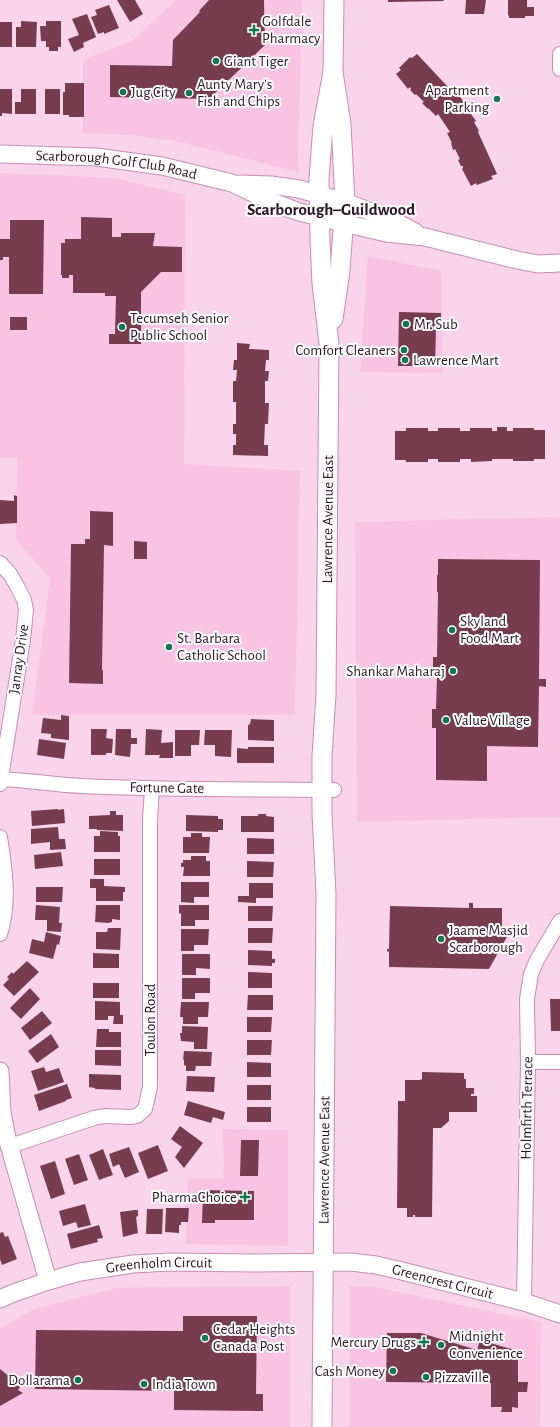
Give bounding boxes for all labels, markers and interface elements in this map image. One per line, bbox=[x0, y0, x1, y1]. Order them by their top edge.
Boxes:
place label: Golfdale Pharmacy bbox=[262, 14, 321, 46]
marker: Golfdale Pharmacy bbox=[249, 25, 259, 35]
place label: Giant Tiger bbox=[224, 54, 289, 69]
marker: Giant Tiger bbox=[211, 56, 221, 66]
place label: Aunty Mary's Fish and Chips bbox=[197, 77, 280, 109]
place label: Apartment Parking bbox=[425, 83, 490, 115]
place label: Jug City bbox=[131, 85, 176, 100]
marker: Jug City bbox=[118, 87, 128, 97]
marker: Aunty Mary's Fish and Chips bbox=[184, 88, 194, 98]
marker: Apartment Parking bbox=[492, 94, 502, 104]
street label: Scarborough Golf Club Road bbox=[35, 148, 199, 182]
district label: Scarborough–Guildwood bbox=[247, 201, 415, 218]
place label: Tecumseh Senior Public School bbox=[130, 311, 229, 343]
place label: Mr. Sub bbox=[414, 317, 458, 332]
marker: Mr. Sub bbox=[401, 319, 411, 329]
marker: Tecumseh Senior Public School bbox=[117, 322, 127, 332]
place label: Comfort Cleaners bbox=[296, 343, 396, 358]
marker: Comfort Cleaners bbox=[399, 345, 409, 355]
place label: Lawrence Mart bbox=[413, 353, 499, 368]
marker: Lawrence Mart bbox=[400, 355, 410, 365]
street label: Lawrence Avenue East bbox=[319, 455, 336, 583]
place label: Skyland Food Mart bbox=[460, 614, 519, 646]
street label: Janray Drive bbox=[7, 623, 31, 695]
marker: Skyland Food Mart bbox=[447, 625, 457, 635]
place label: St. Barbara Catholic School bbox=[177, 631, 266, 663]
marker: St. Barbara Catholic School bbox=[164, 642, 174, 652]
place label: Shankar Maharaj bbox=[346, 664, 445, 679]
marker: Shankar Maharaj bbox=[448, 666, 458, 676]
place label: Value Village bbox=[454, 713, 530, 728]
marker: Value Village bbox=[441, 715, 451, 725]
street label: Fortune Gate bbox=[130, 780, 205, 796]
place label: Jaame Masjid Scarborough bbox=[449, 923, 528, 955]
marker: Jaame Masjid Scarborough bbox=[436, 934, 446, 944]
street label: Toulon Road bbox=[143, 984, 158, 1056]
street label: Holmfirth Terrace bbox=[519, 1056, 535, 1160]
street label: Lawrence Avenue East bbox=[316, 1096, 332, 1224]
place label: PharmaChoice bbox=[152, 1190, 237, 1205]
marker: PharmaChoice bbox=[240, 1192, 250, 1202]
street label: Greenholm Circuit bbox=[105, 1254, 212, 1276]
street label: Greencrest Circuit bbox=[391, 1261, 495, 1301]
place label: Cedar Heights Canada Post bbox=[213, 1322, 295, 1354]
place label: Midnight Convenience bbox=[449, 1329, 523, 1361]
marker: Cedar Heights Canada Post bbox=[200, 1333, 210, 1343]
place label: Mercury Drugs bbox=[330, 1335, 416, 1350]
marker: Mercury Drugs bbox=[419, 1337, 429, 1347]
marker: Midnight Convenience bbox=[436, 1340, 446, 1350]
place label: Cash Money bbox=[315, 1364, 386, 1379]
marker: Cash Money bbox=[388, 1366, 398, 1376]
place label: Pizzaville bbox=[434, 1370, 489, 1385]
marker: Pizzaville bbox=[421, 1372, 431, 1382]
place label: Dollarama bbox=[8, 1373, 70, 1388]
marker: Dollarama bbox=[73, 1375, 83, 1385]
place label: India Town bbox=[152, 1377, 216, 1392]
marker: India Town bbox=[139, 1379, 149, 1389]

